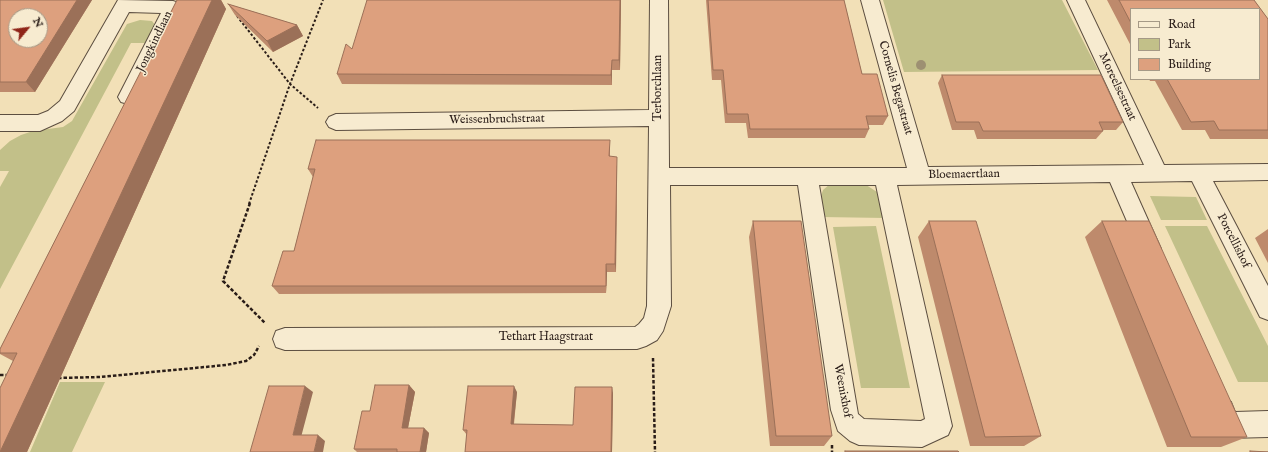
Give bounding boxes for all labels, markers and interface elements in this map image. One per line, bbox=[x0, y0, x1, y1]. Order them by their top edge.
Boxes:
north arrow bbox=[8, 8, 48, 48]
legend bbox=[1130, 8, 1260, 80]
street label: Jongkindlaan bbox=[134, 9, 176, 75]
text: N bbox=[29, 15, 46, 30]
text: Road bbox=[1168, 17, 1195, 32]
text: Park bbox=[1168, 37, 1191, 52]
street label: Cornelis Begastraat bbox=[875, 39, 915, 137]
street label: Moreelsestraat bbox=[1095, 51, 1139, 123]
street label: Terborchlaan bbox=[652, 55, 666, 121]
text: Building bbox=[1168, 57, 1211, 72]
street label: Weissenbruchstraat bbox=[449, 112, 545, 128]
street label: Bloemaertlaan bbox=[928, 167, 1000, 183]
street label: Porcellishof bbox=[1213, 211, 1253, 271]
street label: Tethart Haagstraat bbox=[499, 331, 593, 345]
street label: Weenixhof bbox=[830, 363, 854, 419]

